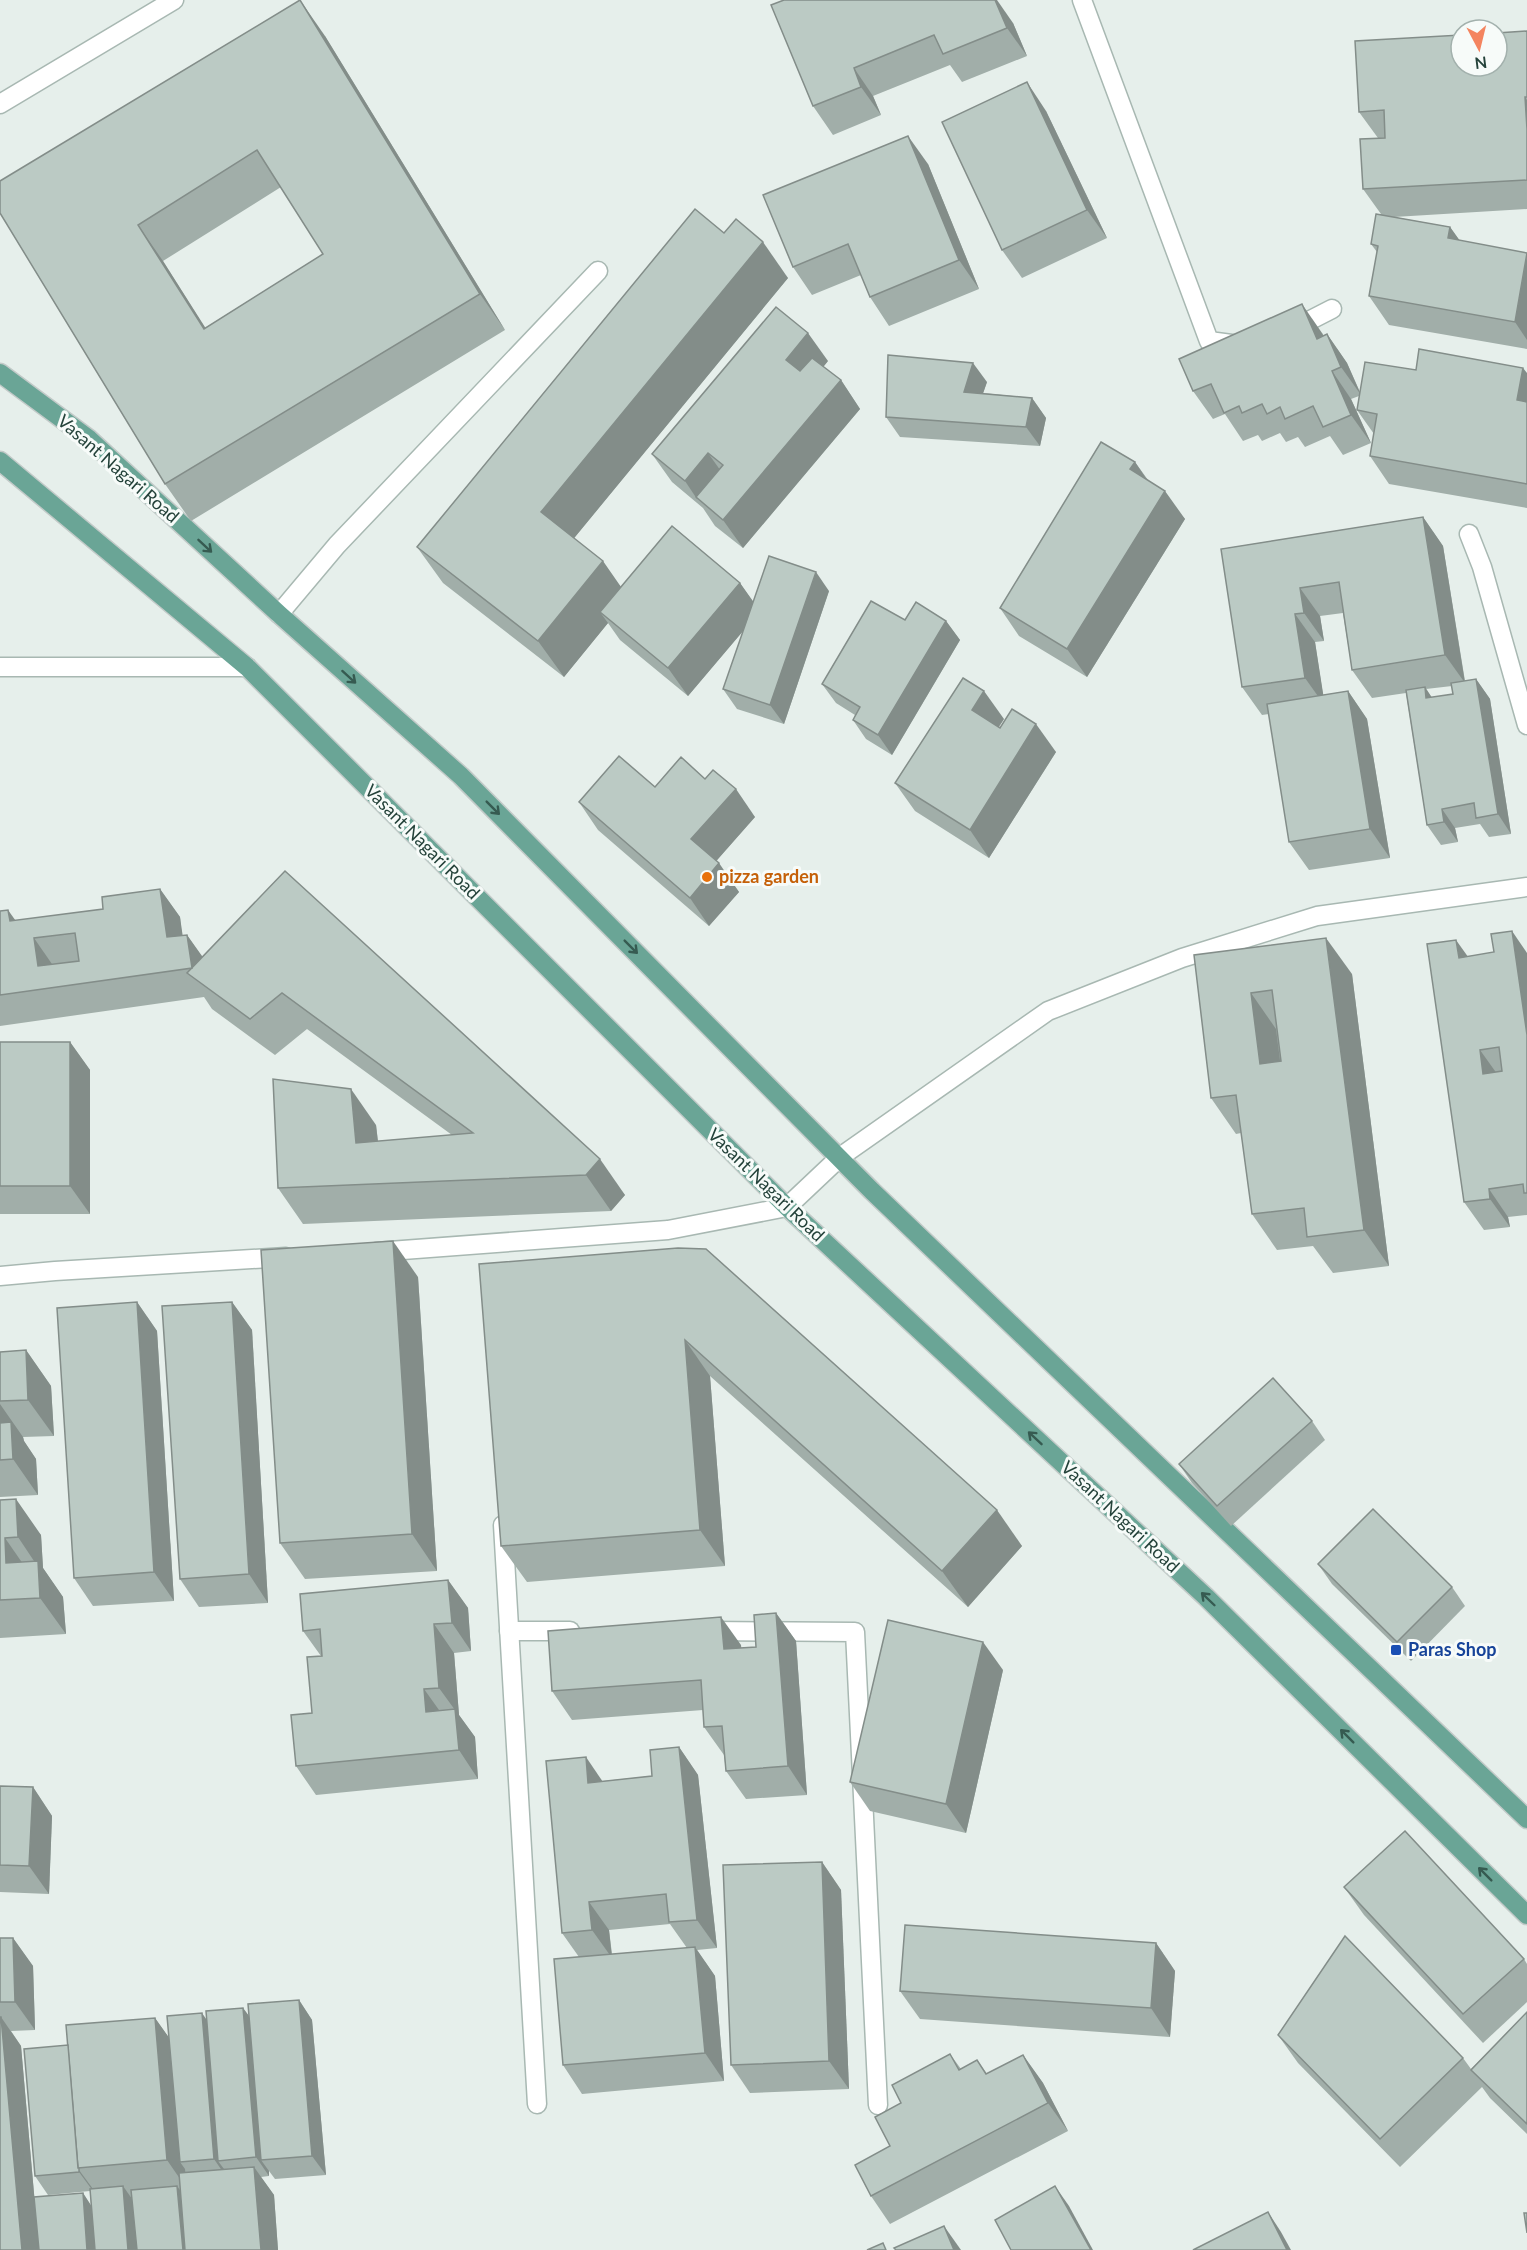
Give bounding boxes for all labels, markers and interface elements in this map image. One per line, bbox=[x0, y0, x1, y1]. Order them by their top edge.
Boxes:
north arrow bbox=[1449, 18, 1509, 78]
text: N bbox=[1474, 53, 1488, 74]
street label: Vasant Nagari Road bbox=[53, 410, 184, 527]
one-way arrow bbox=[197, 539, 212, 553]
one-way arrow bbox=[342, 670, 357, 684]
street label: Vasant Nagari Road bbox=[361, 779, 485, 903]
one-way arrow bbox=[486, 801, 501, 816]
place label: pizza garden bbox=[719, 865, 819, 887]
marker: pizza garden bbox=[700, 870, 714, 884]
one-way arrow bbox=[623, 939, 638, 954]
street label: Vasant Nagari Road bbox=[704, 1123, 830, 1246]
one-way arrow bbox=[1028, 1431, 1043, 1445]
street label: Vasant Nagari Road bbox=[1057, 1456, 1184, 1577]
one-way arrow bbox=[1201, 1592, 1216, 1606]
place label: Paras Shop bbox=[1408, 1638, 1496, 1660]
marker: Paras Shop bbox=[1389, 1643, 1403, 1657]
one-way arrow bbox=[1340, 1729, 1354, 1744]
one-way arrow bbox=[1478, 1866, 1493, 1881]

